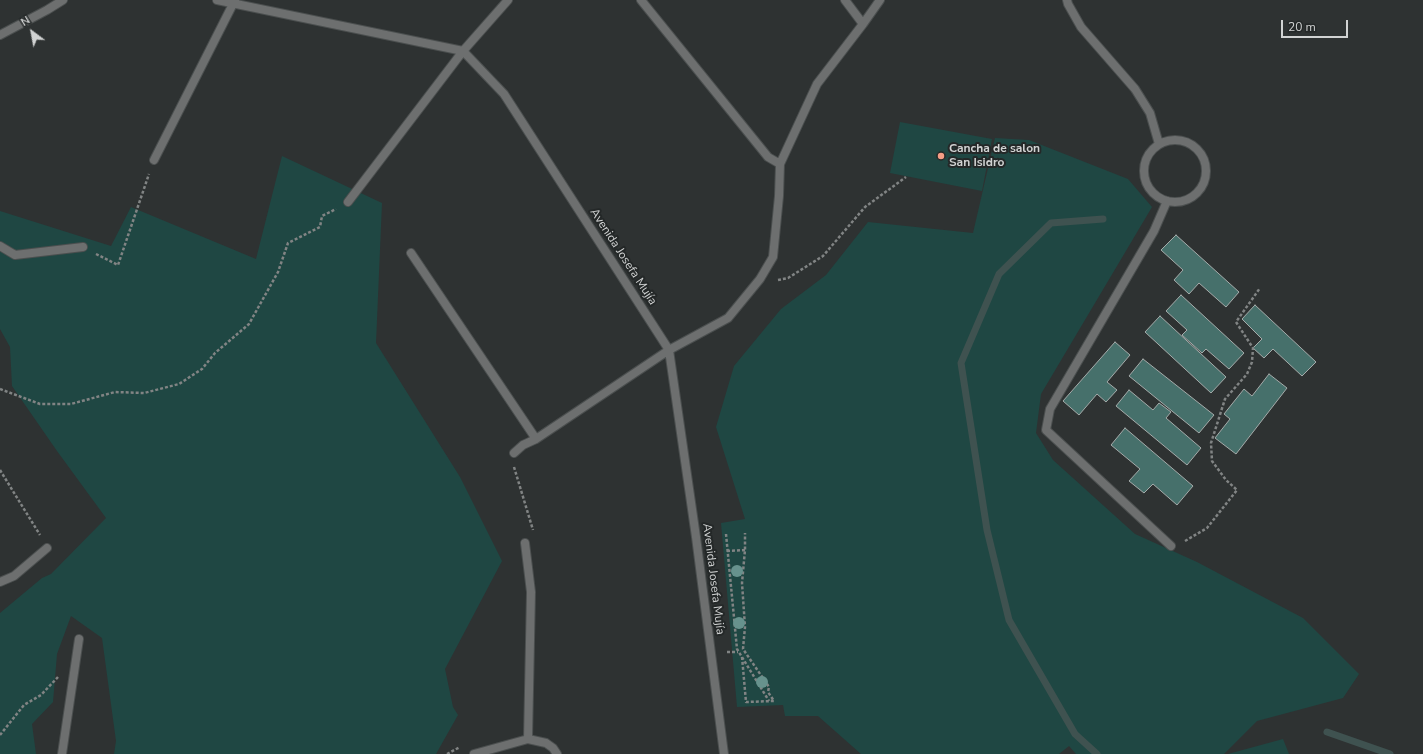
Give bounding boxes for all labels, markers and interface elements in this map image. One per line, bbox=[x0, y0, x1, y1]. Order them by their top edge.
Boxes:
north arrow bbox=[12, 12, 52, 52]
scale bar bbox=[1283, 12, 1350, 38]
text: N bbox=[18, 13, 33, 30]
text: 20 m bbox=[1288, 19, 1316, 35]
place label: Cancha de salon San Isidro bbox=[949, 142, 1040, 170]
marker: Cancha de salon San Isidro bbox=[936, 151, 946, 161]
street label: Avenida Josefa Mujía bbox=[586, 206, 660, 308]
street label: Avenida Josefa Mujía bbox=[699, 523, 727, 635]

